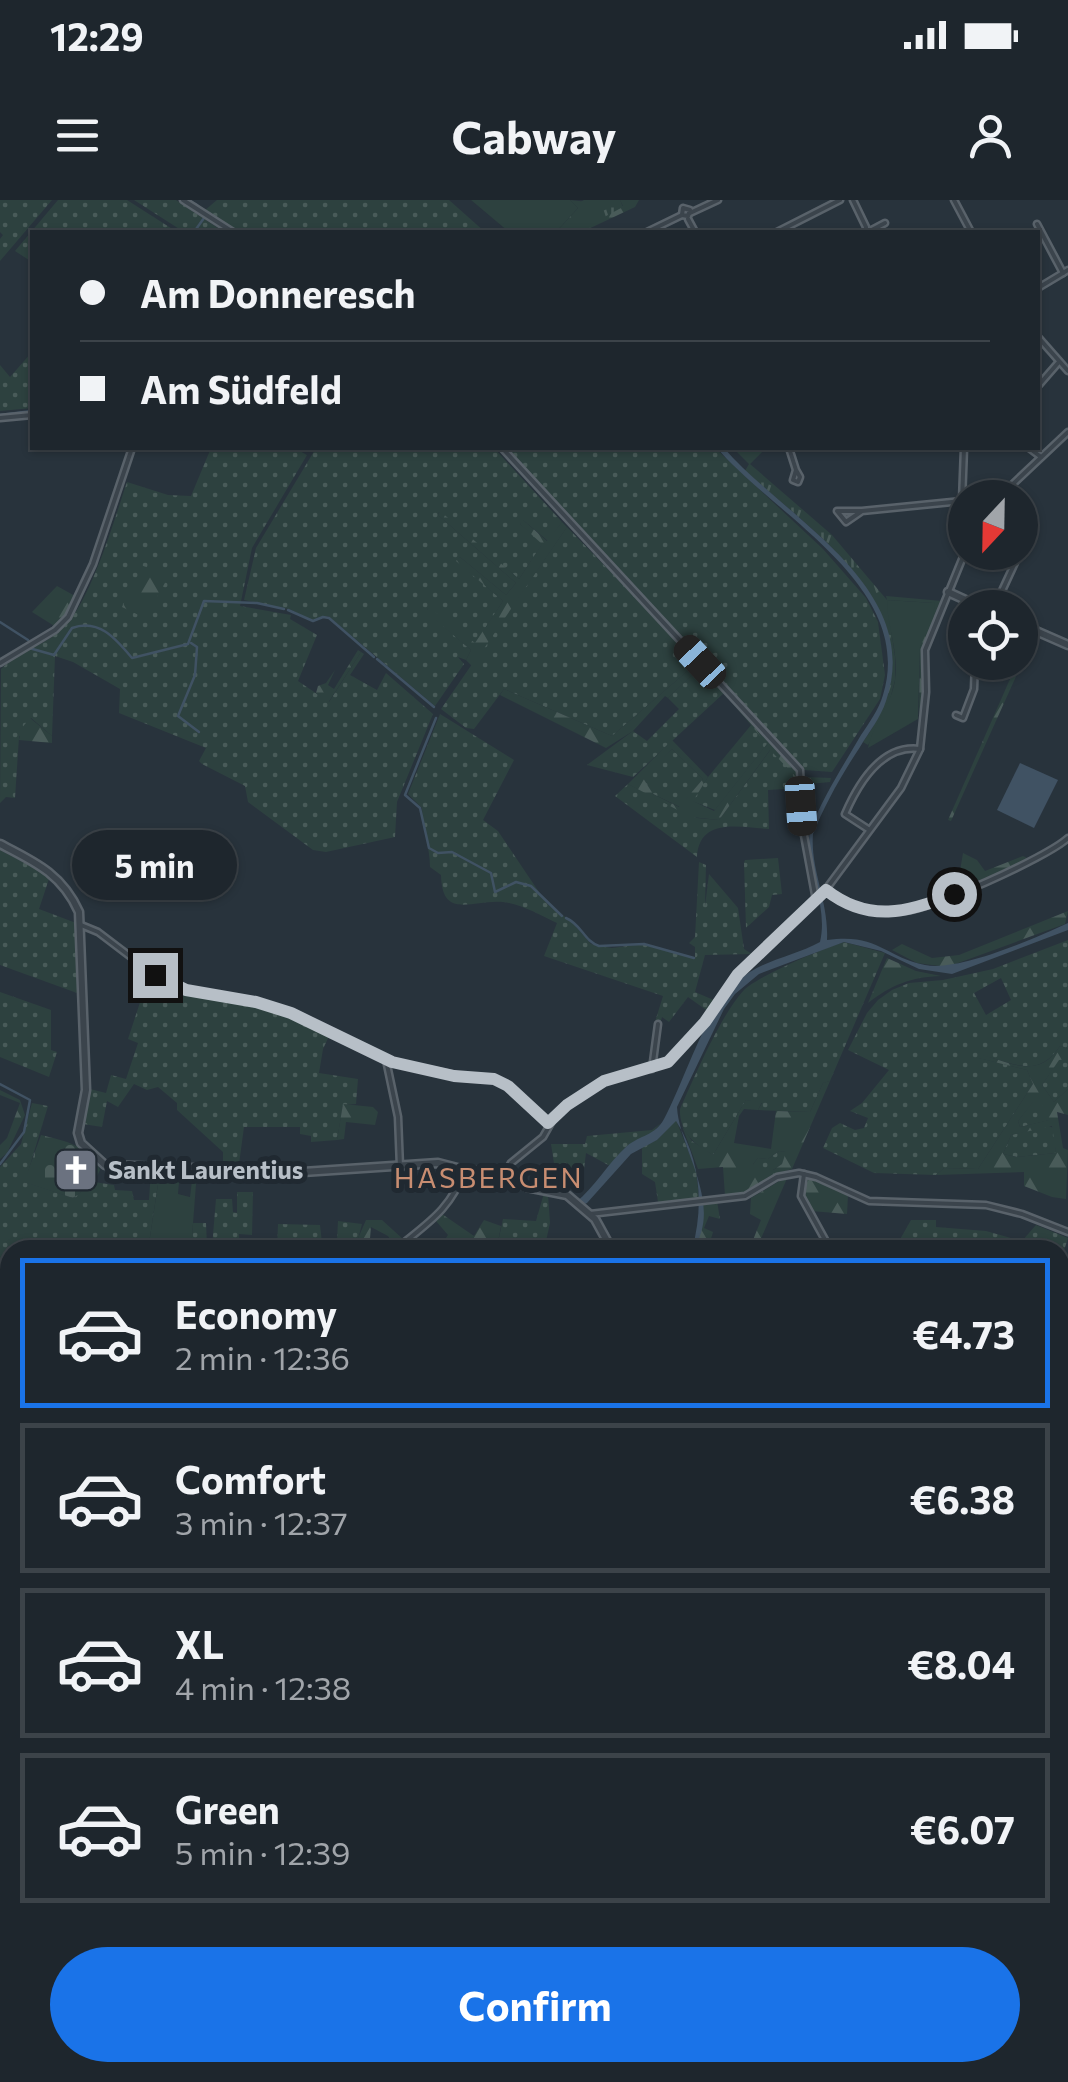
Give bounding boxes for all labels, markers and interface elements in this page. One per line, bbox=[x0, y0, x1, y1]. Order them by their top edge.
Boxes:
text: 12:29 bbox=[50, 12, 144, 59]
icon: menu bbox=[50, 108, 105, 163]
text: Cabway bbox=[451, 108, 617, 163]
icon: person bbox=[963, 108, 1018, 163]
text: Am Donneresch bbox=[140, 269, 416, 316]
text: Am Südfeld bbox=[140, 365, 342, 412]
north arrow bbox=[948, 480, 1038, 570]
map controls bbox=[948, 480, 1038, 680]
button: locate bbox=[948, 590, 1038, 680]
car bbox=[669, 630, 731, 694]
car bbox=[784, 775, 818, 837]
callout: 5 min bbox=[72, 830, 238, 900]
text: 5 min bbox=[114, 845, 195, 885]
route start bbox=[932, 872, 977, 917]
route end bbox=[133, 953, 178, 998]
church icon: Sankt Laurentius bbox=[53, 1147, 99, 1193]
place label: Sankt Laurentius bbox=[108, 1154, 303, 1184]
district label: HASBERGEN bbox=[394, 1160, 584, 1194]
icon: car bbox=[55, 1288, 145, 1378]
text: Economy bbox=[175, 1290, 337, 1337]
text: €4.73 bbox=[912, 1310, 1015, 1357]
text: 2 min · 12:36 bbox=[175, 1337, 350, 1377]
icon: car bbox=[55, 1453, 145, 1543]
text: Comfort bbox=[175, 1455, 326, 1502]
text: €6.38 bbox=[910, 1475, 1015, 1522]
text: 3 min · 12:37 bbox=[175, 1502, 348, 1542]
icon: car bbox=[55, 1618, 145, 1708]
text: XL bbox=[175, 1620, 224, 1667]
text: €8.04 bbox=[907, 1640, 1015, 1687]
text: 4 min · 12:38 bbox=[175, 1667, 351, 1707]
icon: car bbox=[55, 1783, 145, 1873]
text: Green bbox=[175, 1785, 280, 1832]
text: €6.07 bbox=[910, 1805, 1015, 1852]
text: 5 min · 12:39 bbox=[175, 1832, 350, 1872]
button: Confirm bbox=[50, 1947, 1020, 2062]

